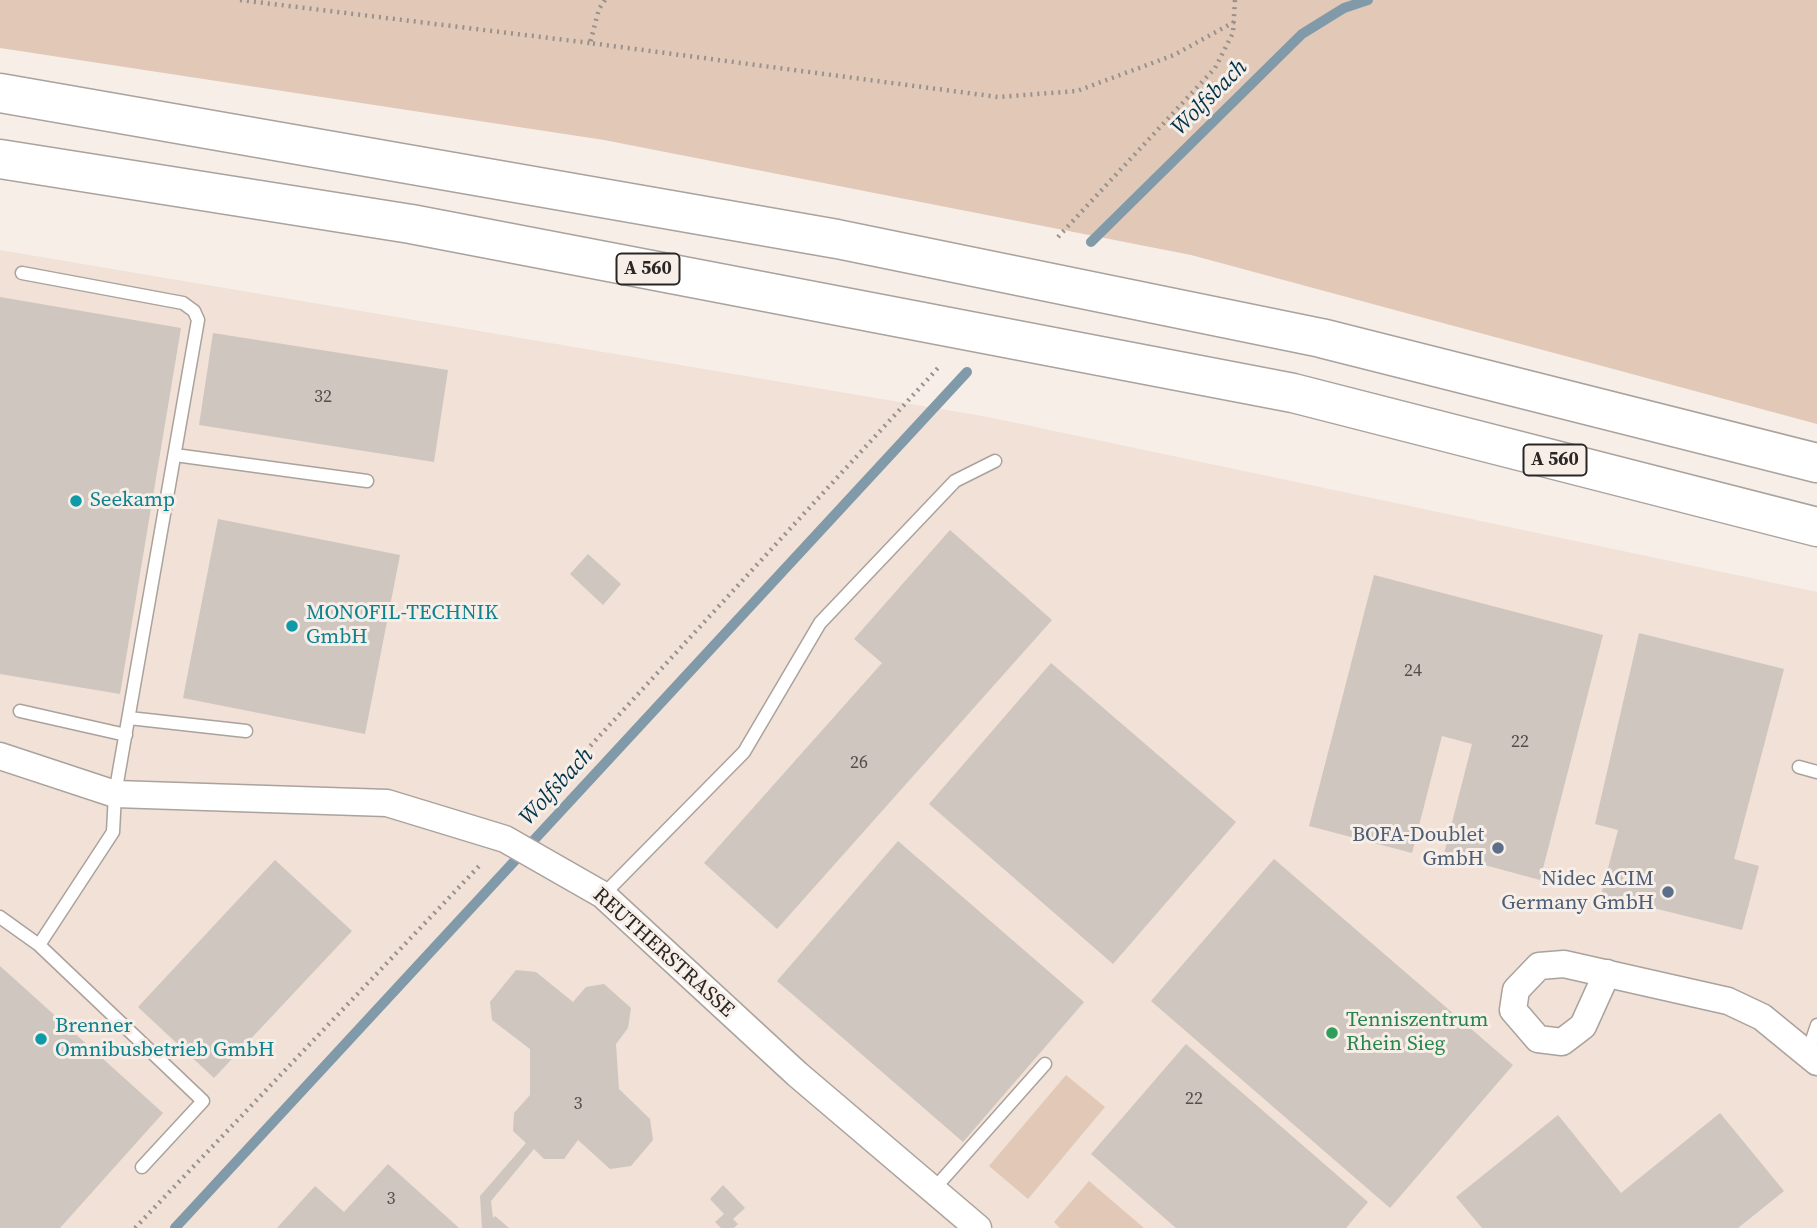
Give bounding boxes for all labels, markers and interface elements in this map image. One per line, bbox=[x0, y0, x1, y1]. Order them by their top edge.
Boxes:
water label: Wolfsbach bbox=[1166, 54, 1254, 142]
road number: A 560 bbox=[616, 254, 680, 284]
house number: 32 bbox=[314, 386, 332, 408]
road number: A 560 bbox=[1524, 444, 1586, 475]
place label: Seekamp bbox=[90, 488, 175, 514]
marker: Seekamp bbox=[68, 493, 84, 509]
place label: MONOFIL-TECHNIK GmbH bbox=[306, 601, 498, 651]
marker: MONOFIL-TECHNIK GmbH bbox=[284, 618, 300, 634]
house number: 24 bbox=[1404, 660, 1422, 682]
house number: 22 bbox=[1511, 731, 1529, 753]
water label: Wolfsbach bbox=[514, 742, 600, 832]
house number: 26 bbox=[850, 752, 868, 774]
place label: BOFA-Doublet GmbH bbox=[1352, 823, 1484, 873]
marker: BOFA-Doublet GmbH bbox=[1490, 840, 1506, 856]
place label: Nidec ACIM Germany GmbH bbox=[1501, 867, 1654, 917]
street label: REUTHERSTRASSE bbox=[587, 883, 739, 1023]
marker: Nidec ACIM Germany GmbH bbox=[1660, 884, 1676, 900]
place label: Tenniszentrum Rhein Sieg bbox=[1346, 1008, 1489, 1058]
place label: Brenner Omnibusbetrieb GmbH bbox=[55, 1014, 275, 1064]
marker: Tenniszentrum Rhein Sieg bbox=[1324, 1025, 1340, 1041]
marker: Brenner Omnibusbetrieb GmbH bbox=[33, 1031, 49, 1047]
house number: 22 bbox=[1185, 1088, 1203, 1110]
house number: 3 bbox=[574, 1093, 582, 1115]
house number: 3 bbox=[387, 1188, 395, 1210]

